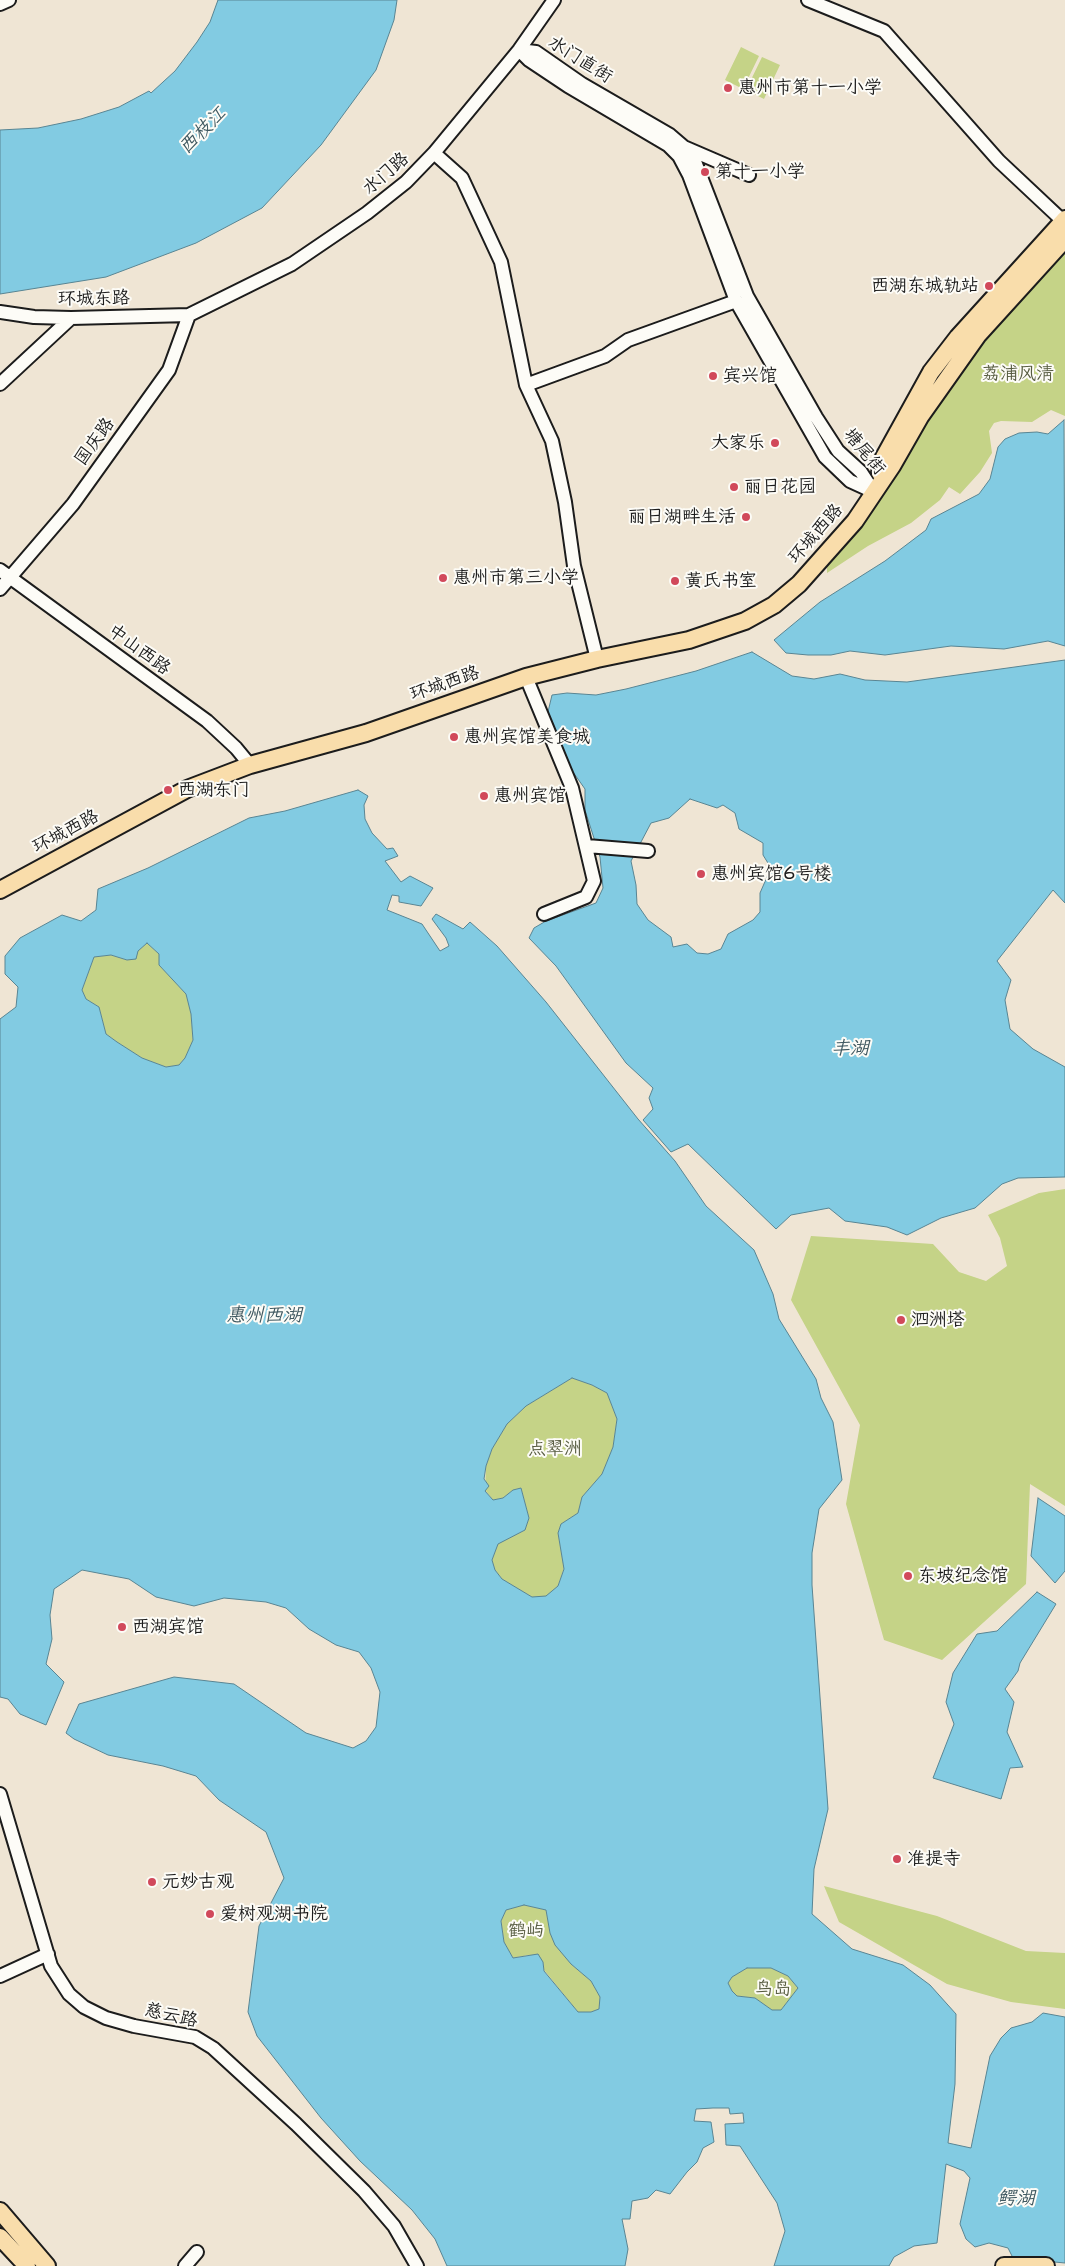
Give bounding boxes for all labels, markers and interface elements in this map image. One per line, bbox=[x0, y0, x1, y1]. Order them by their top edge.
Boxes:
street label: 水门直街 bbox=[544, 32, 616, 88]
place label: 惠州市第十一小学 bbox=[738, 77, 882, 99]
marker: 惠州市第十一小学 bbox=[722, 82, 734, 94]
water label: 西枝江 bbox=[175, 103, 231, 159]
street label: 水门路 bbox=[359, 148, 413, 200]
place label: 第十一小学 bbox=[715, 161, 805, 183]
marker: 第十一小学 bbox=[699, 166, 711, 178]
place label: 西湖东城轨站 bbox=[871, 275, 979, 297]
marker: 西湖东城轨站 bbox=[983, 280, 995, 292]
street label: 环城东路 bbox=[58, 288, 130, 310]
park label: 荔浦风清 bbox=[982, 363, 1054, 385]
place label: 宾兴馆 bbox=[723, 365, 777, 387]
marker: 宾兴馆 bbox=[707, 370, 719, 382]
street label: 国庆路 bbox=[70, 414, 120, 470]
street label: 塘尾街 bbox=[838, 424, 890, 480]
place label: 大家乐 bbox=[711, 432, 765, 454]
marker: 大家乐 bbox=[769, 437, 781, 449]
place label: 丽日花园 bbox=[744, 476, 816, 498]
marker: 丽日花园 bbox=[728, 481, 740, 493]
street label: 环城西路 bbox=[784, 500, 848, 568]
place label: 丽日湖畔生活 bbox=[628, 506, 736, 528]
marker: 丽日湖畔生活 bbox=[740, 511, 752, 523]
place label: 惠州市第三小学 bbox=[453, 567, 579, 589]
place label: 黄氏书室 bbox=[685, 570, 757, 592]
marker: 惠州市第三小学 bbox=[437, 572, 449, 584]
marker: 黄氏书室 bbox=[669, 575, 681, 587]
street label: 中山西路 bbox=[104, 620, 174, 680]
street label: 环城西路 bbox=[407, 662, 483, 706]
place label: 惠州宾馆美食城 bbox=[464, 726, 590, 748]
marker: 惠州宾馆美食城 bbox=[448, 731, 460, 743]
place label: 西湖东门 bbox=[178, 779, 250, 801]
marker: 西湖东门 bbox=[162, 784, 174, 796]
place label: 惠州宾馆 bbox=[494, 785, 566, 807]
marker: 惠州宾馆 bbox=[478, 790, 490, 802]
street label: 环城西路 bbox=[29, 806, 103, 858]
place label: 惠州宾馆6号楼 bbox=[711, 863, 832, 885]
marker: 惠州宾馆6号楼 bbox=[695, 868, 707, 880]
water label: 丰湖 bbox=[831, 1038, 869, 1060]
water label: 惠州西湖 bbox=[226, 1305, 302, 1327]
place label: 泗洲塔 bbox=[911, 1309, 965, 1331]
marker: 泗洲塔 bbox=[895, 1314, 907, 1326]
park label: 点翠洲 bbox=[528, 1438, 582, 1460]
place label: 东坡纪念馆 bbox=[918, 1565, 1008, 1587]
marker: 东坡纪念馆 bbox=[902, 1570, 914, 1582]
place label: 西湖宾馆 bbox=[132, 1616, 204, 1638]
marker: 西湖宾馆 bbox=[116, 1621, 128, 1633]
place label: 准提寺 bbox=[907, 1848, 961, 1870]
marker: 准提寺 bbox=[891, 1853, 903, 1865]
place label: 元妙古观 bbox=[162, 1871, 234, 1893]
marker: 元妙古观 bbox=[146, 1876, 158, 1888]
place label: 爱树观湖书院 bbox=[220, 1903, 328, 1925]
marker: 爱树观湖书院 bbox=[204, 1908, 216, 1920]
park label: 鹤屿 bbox=[508, 1920, 544, 1942]
park label: 鸟岛 bbox=[755, 1978, 791, 2000]
street label: 慈云路 bbox=[142, 1999, 200, 2033]
water label: 鳄湖 bbox=[997, 2188, 1035, 2210]

